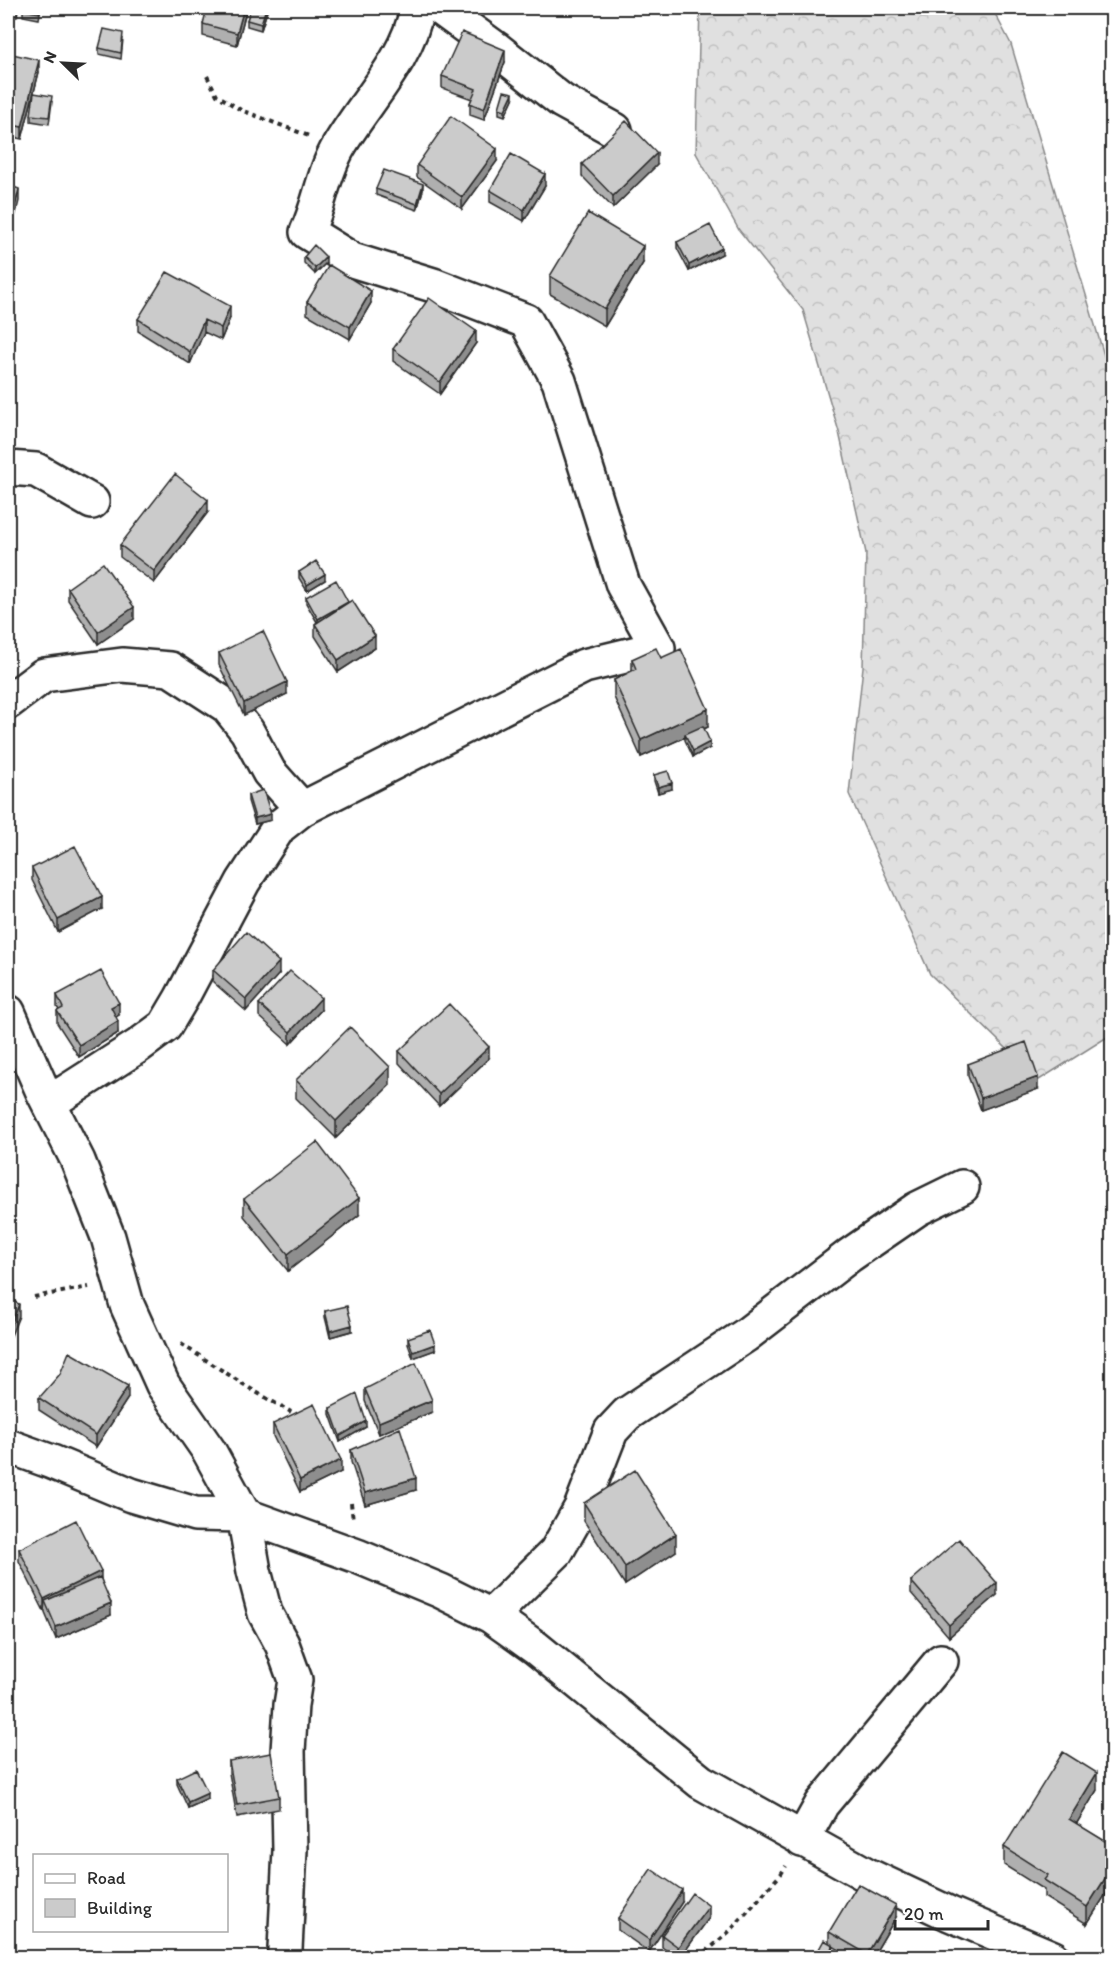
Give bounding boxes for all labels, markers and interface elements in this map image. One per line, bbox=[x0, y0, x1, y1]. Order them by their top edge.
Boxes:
north arrow bbox=[33, 33, 93, 93]
text: N bbox=[39, 48, 61, 66]
legend bbox=[33, 1854, 228, 1932]
text: Road bbox=[87, 1867, 126, 1889]
scale bar bbox=[895, 1893, 988, 1931]
text: Building bbox=[87, 1897, 153, 1919]
text: 20 m bbox=[904, 1903, 944, 1925]

